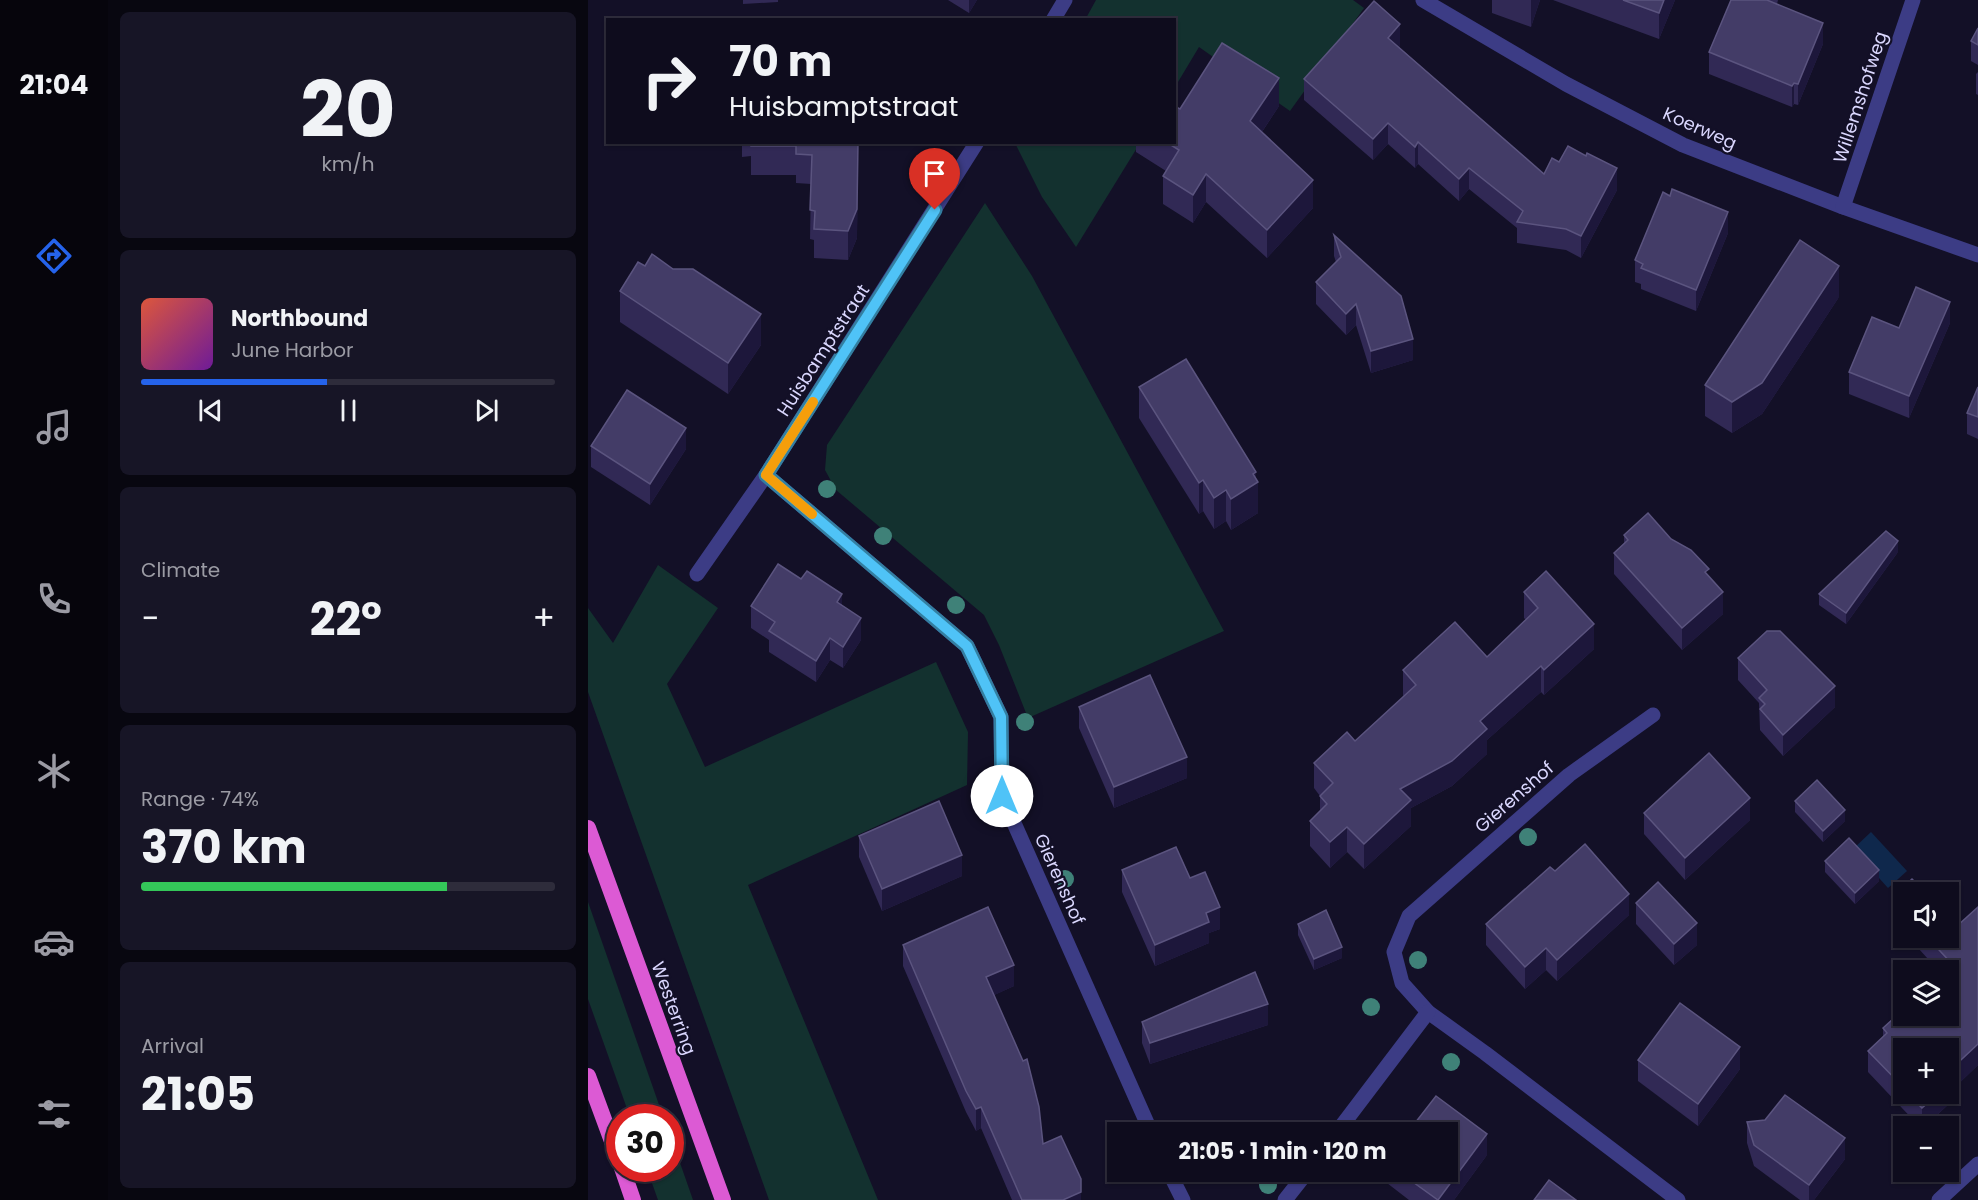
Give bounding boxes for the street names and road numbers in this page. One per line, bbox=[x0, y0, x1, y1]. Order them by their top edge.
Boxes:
street label: Willemshofweg bbox=[1827, 28, 1893, 166]
street label: Koerweg bbox=[1659, 101, 1741, 155]
street label: Huisbamptstraat bbox=[771, 279, 875, 421]
street label: Gierenshof bbox=[1469, 756, 1559, 838]
street label: Gierenshof bbox=[1029, 829, 1091, 929]
street label: Westerring bbox=[646, 958, 702, 1058]

